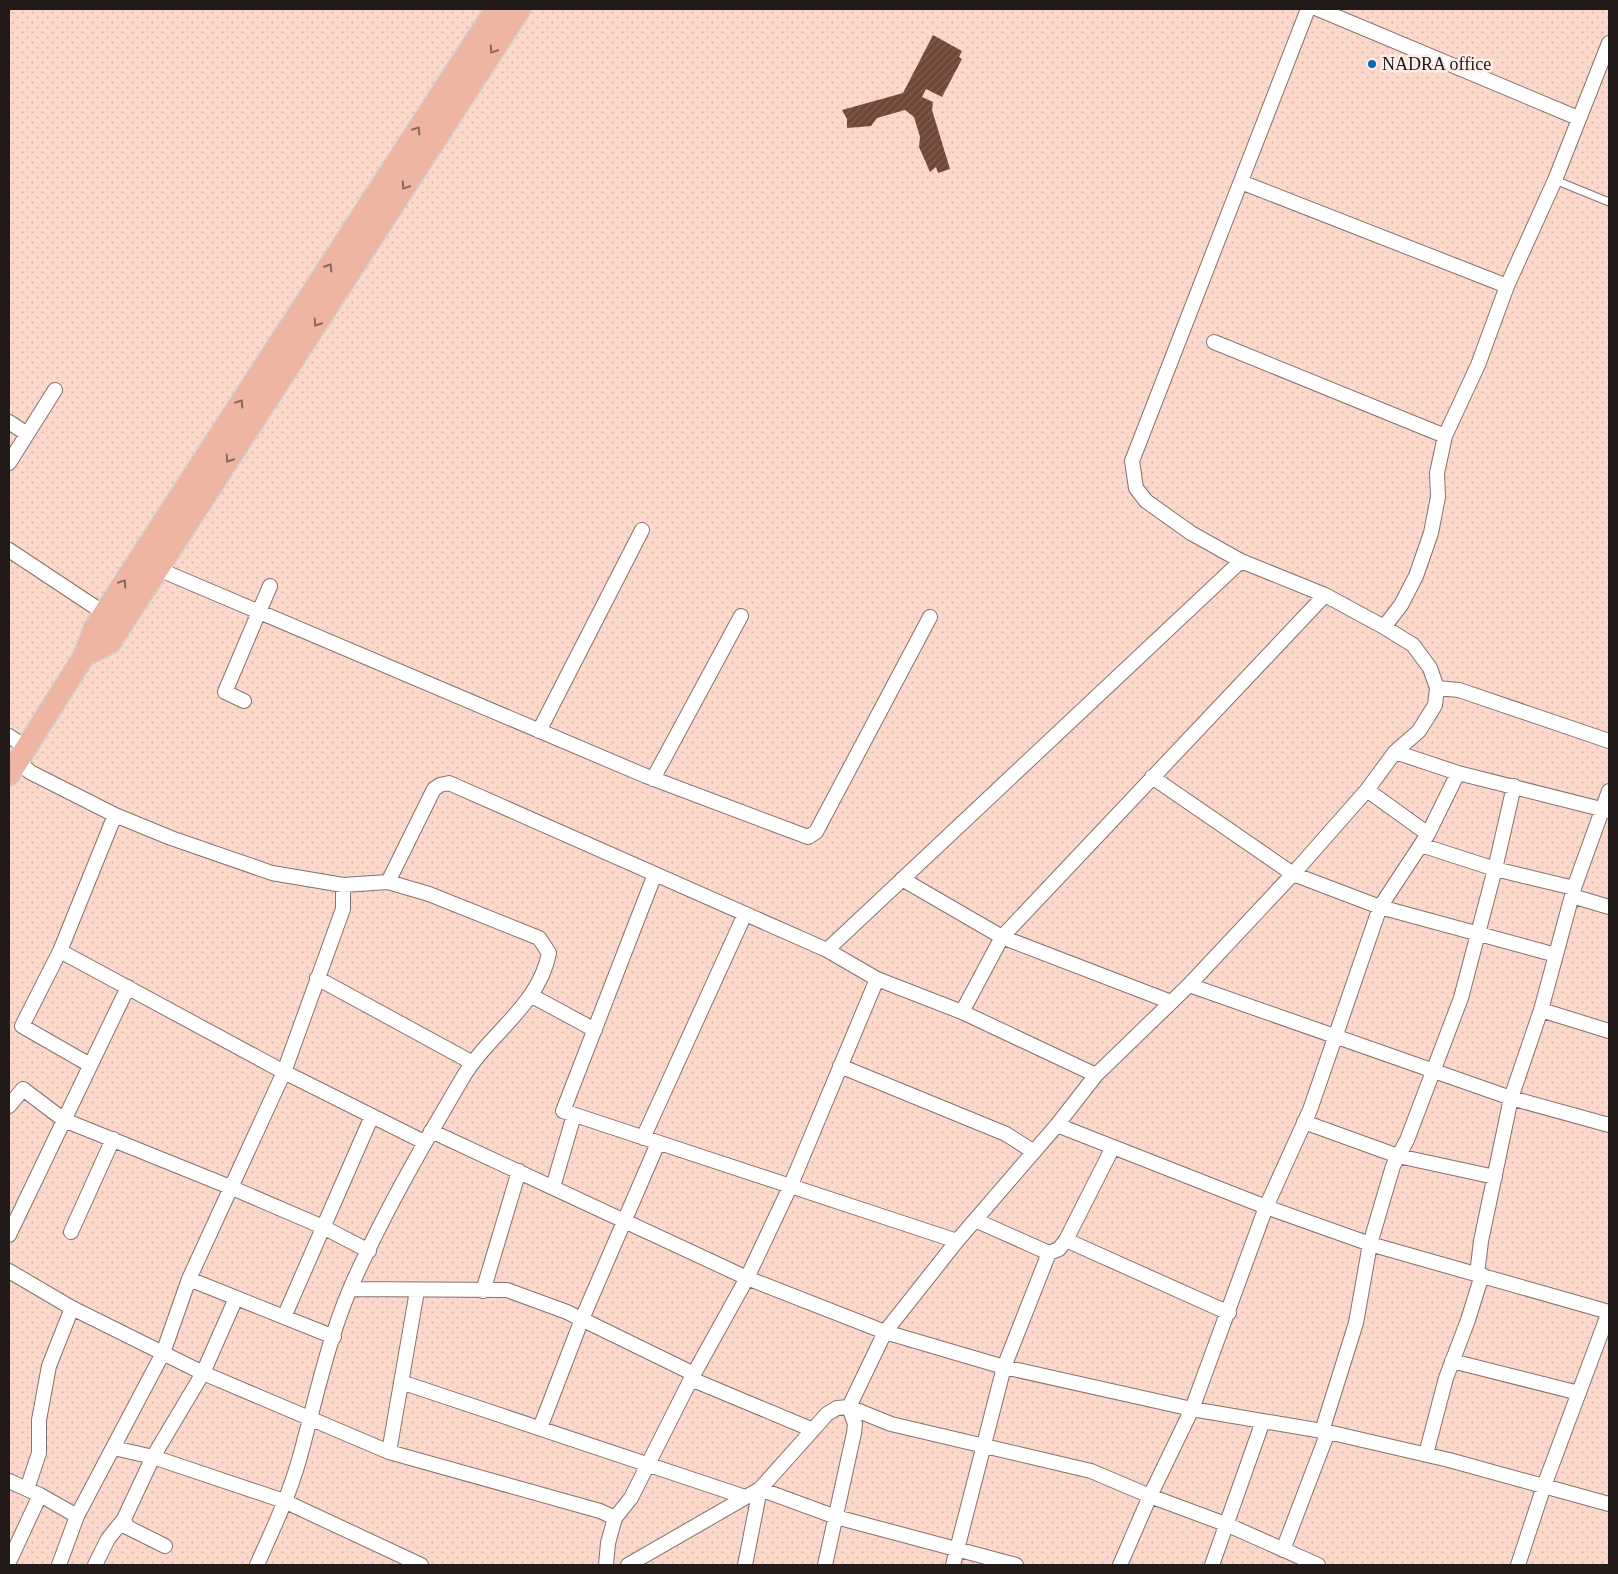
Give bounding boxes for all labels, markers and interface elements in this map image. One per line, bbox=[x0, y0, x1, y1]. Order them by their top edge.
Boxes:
one-way arrow bbox=[490, 44, 500, 53]
place label: NADRA office bbox=[1382, 54, 1491, 74]
marker: NADRA office bbox=[1366, 58, 1378, 70]
one-way arrow bbox=[411, 127, 420, 136]
one-way arrow bbox=[402, 181, 412, 190]
one-way arrow bbox=[323, 263, 332, 272]
one-way arrow bbox=[314, 317, 323, 326]
one-way arrow bbox=[234, 399, 244, 408]
one-way arrow bbox=[226, 454, 235, 463]
one-way arrow bbox=[117, 580, 127, 589]

